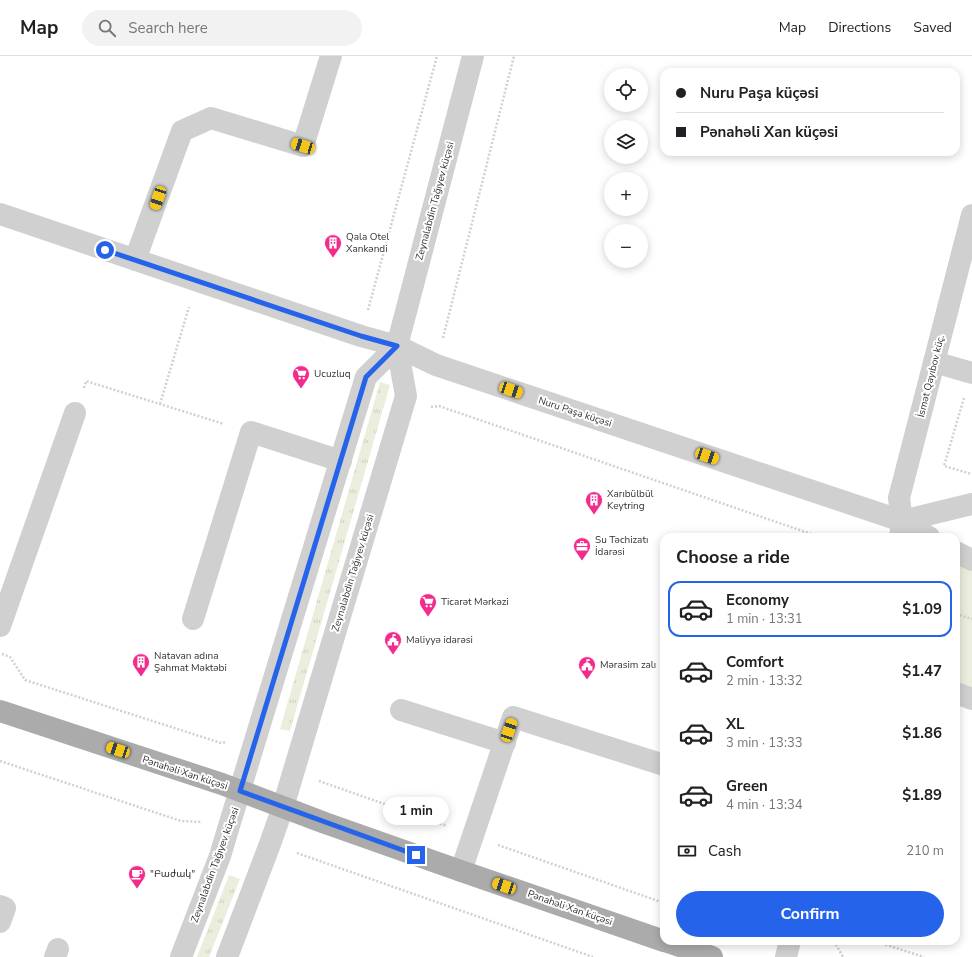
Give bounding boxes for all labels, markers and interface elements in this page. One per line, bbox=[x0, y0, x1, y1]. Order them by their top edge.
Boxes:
search box bbox=[82, 10, 362, 46]
text: Map bbox=[20, 15, 58, 41]
icon: search bbox=[96, 17, 118, 39]
text: Search here bbox=[128, 18, 208, 38]
text: Map bbox=[779, 18, 806, 37]
text: Directions bbox=[828, 18, 891, 37]
text: Saved bbox=[913, 18, 952, 37]
map controls bbox=[604, 68, 648, 268]
button: locate bbox=[604, 68, 648, 112]
text: Nuru Paşa küçəsi bbox=[700, 83, 819, 103]
button: layers bbox=[604, 120, 648, 164]
text: Pənahəli Xan küçəsi bbox=[700, 122, 838, 142]
car bbox=[290, 137, 316, 155]
street label: Zeynalabdin Tağıyev küçəsi bbox=[412, 140, 458, 262]
button: + bbox=[604, 172, 648, 216]
car bbox=[148, 185, 168, 211]
button: − bbox=[604, 224, 648, 268]
place label: Qala Otel Xankəndi bbox=[346, 230, 389, 256]
building icon: Qala Otel Xankəndi bbox=[323, 233, 343, 258]
route start bbox=[96, 241, 114, 259]
street label: İsmət Qayıbov küç. bbox=[914, 333, 948, 419]
supermarket icon: Ucuzluq bbox=[291, 364, 311, 389]
place label: Ucuzluq bbox=[314, 367, 351, 381]
car bbox=[498, 380, 524, 400]
street label: Nuru Paşa küçəsi bbox=[536, 394, 614, 430]
car bbox=[694, 446, 720, 466]
place label: Xarıbülbül Keytring bbox=[607, 487, 654, 513]
building icon: Xarıbülbül Keytring bbox=[584, 490, 604, 515]
street label: Zeynalabdin Tağıyev küçəsi bbox=[328, 513, 378, 633]
place label: Su Təchizatı İdarəsi bbox=[595, 533, 648, 559]
office icon: Su Təchizatı İdarəsi bbox=[572, 536, 592, 561]
text: Choose a ride bbox=[676, 545, 790, 569]
text: Economy bbox=[726, 590, 789, 610]
icon: car bbox=[678, 591, 714, 627]
supermarket icon: Ticarət Mərkəzi bbox=[418, 592, 438, 617]
place label: Ticarət Mərkəzi bbox=[441, 595, 509, 609]
text: $1.09 bbox=[902, 599, 942, 619]
text: 1 min · 13:31 bbox=[726, 610, 802, 628]
public building icon: Maliyyə idarəsi bbox=[383, 630, 403, 655]
place label: Maliyyə idarəsi bbox=[406, 633, 473, 647]
place label: Natavan adına Şahmat Məktəbi bbox=[154, 649, 227, 675]
building icon: Natavan adına Şahmat Məktəbi bbox=[131, 652, 151, 677]
text: Comfort bbox=[726, 652, 783, 672]
icon: car bbox=[678, 653, 714, 689]
public building icon: Mərasim zalı bbox=[577, 655, 597, 680]
place label: Mərasim zalı bbox=[600, 658, 656, 672]
text: $1.47 bbox=[902, 661, 942, 681]
text: 2 min · 13:32 bbox=[726, 672, 802, 690]
text: XL bbox=[726, 714, 745, 734]
icon: car bbox=[678, 715, 714, 751]
car bbox=[499, 717, 519, 743]
text: $1.86 bbox=[902, 723, 942, 743]
text: 3 min · 13:33 bbox=[726, 734, 802, 752]
car bbox=[105, 741, 131, 759]
street label: Pənahəli Xan küçəsi bbox=[141, 753, 229, 793]
text: Green bbox=[726, 776, 768, 796]
icon: car bbox=[678, 777, 714, 813]
text: $1.89 bbox=[902, 785, 942, 805]
text: 4 min · 13:34 bbox=[726, 796, 802, 814]
callout: 1 min bbox=[383, 797, 449, 825]
text: 1 min bbox=[399, 802, 433, 820]
street label: Zeynalabdin Tağıyev küçəsi bbox=[188, 805, 242, 925]
icon: cash bbox=[676, 840, 698, 862]
text: Cash bbox=[708, 841, 742, 861]
text: 210 m bbox=[906, 842, 944, 860]
route end bbox=[407, 846, 425, 864]
cafe icon: "Բաժակ" bbox=[127, 864, 147, 889]
place label: "Բաժակ" bbox=[150, 867, 195, 881]
car bbox=[491, 876, 517, 896]
street label: Pənahəli Xan küçəsi bbox=[526, 887, 614, 929]
button: Confirm bbox=[676, 891, 944, 937]

